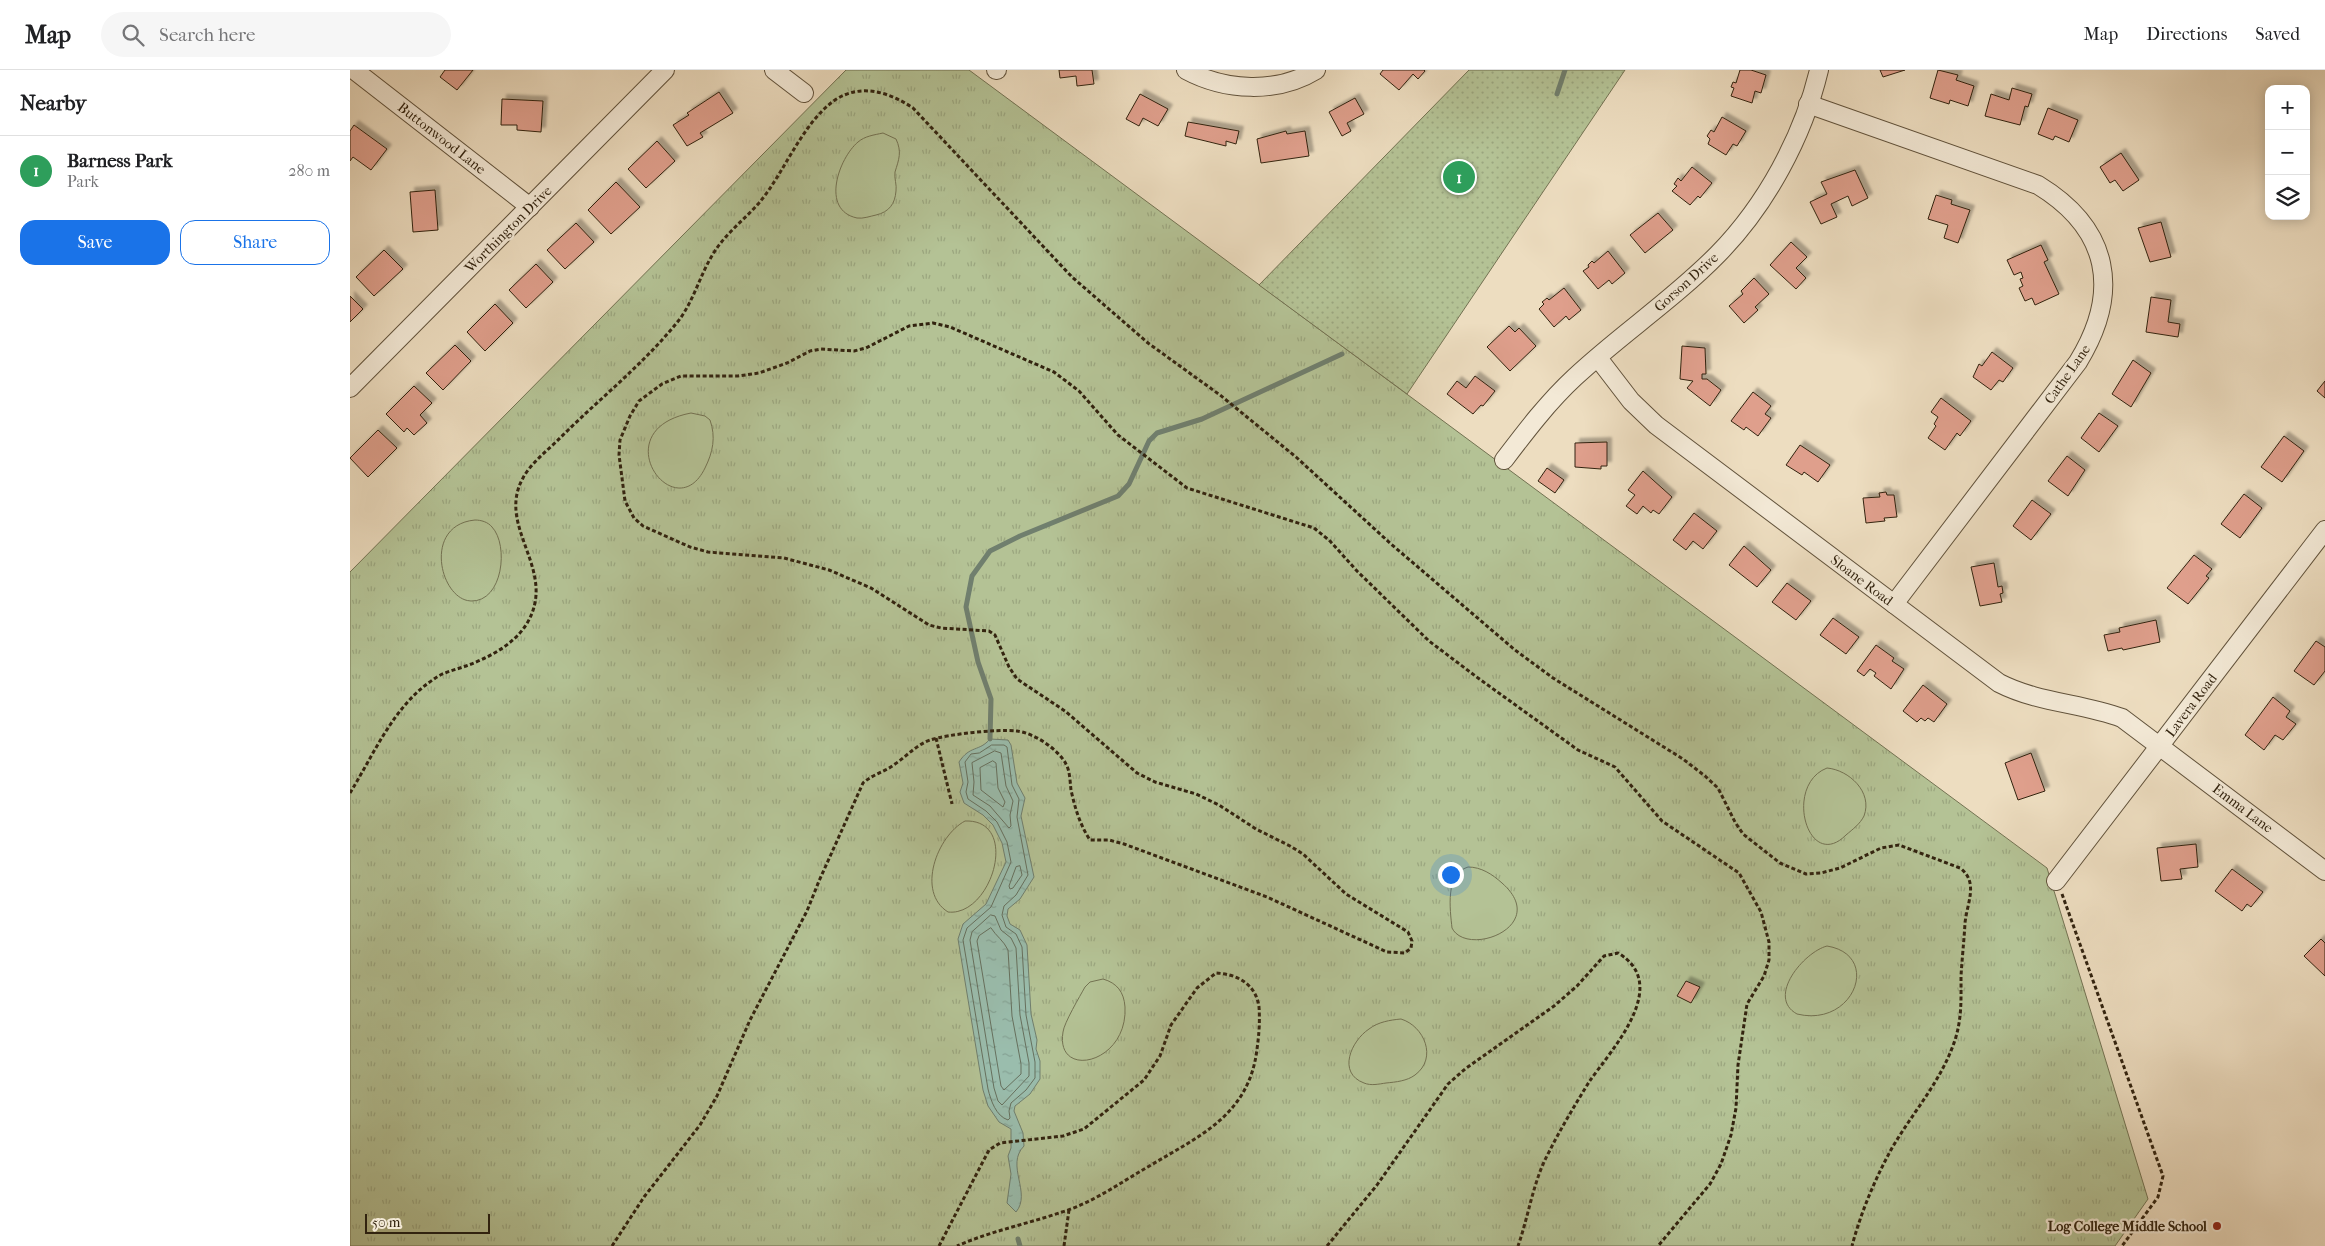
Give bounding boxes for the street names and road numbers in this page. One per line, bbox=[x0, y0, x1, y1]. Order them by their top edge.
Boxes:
street label: Buttonwood Lane bbox=[394, 99, 489, 178]
street label: Worthington Drive bbox=[461, 182, 555, 277]
street label: Gorson Drive bbox=[1651, 249, 1722, 316]
street label: Cathe Lane bbox=[2041, 341, 2094, 407]
street label: Sloane Road bbox=[1827, 551, 1897, 610]
street label: Lavera Road bbox=[2162, 670, 2221, 740]
street label: Emma Lane bbox=[2209, 780, 2276, 837]

